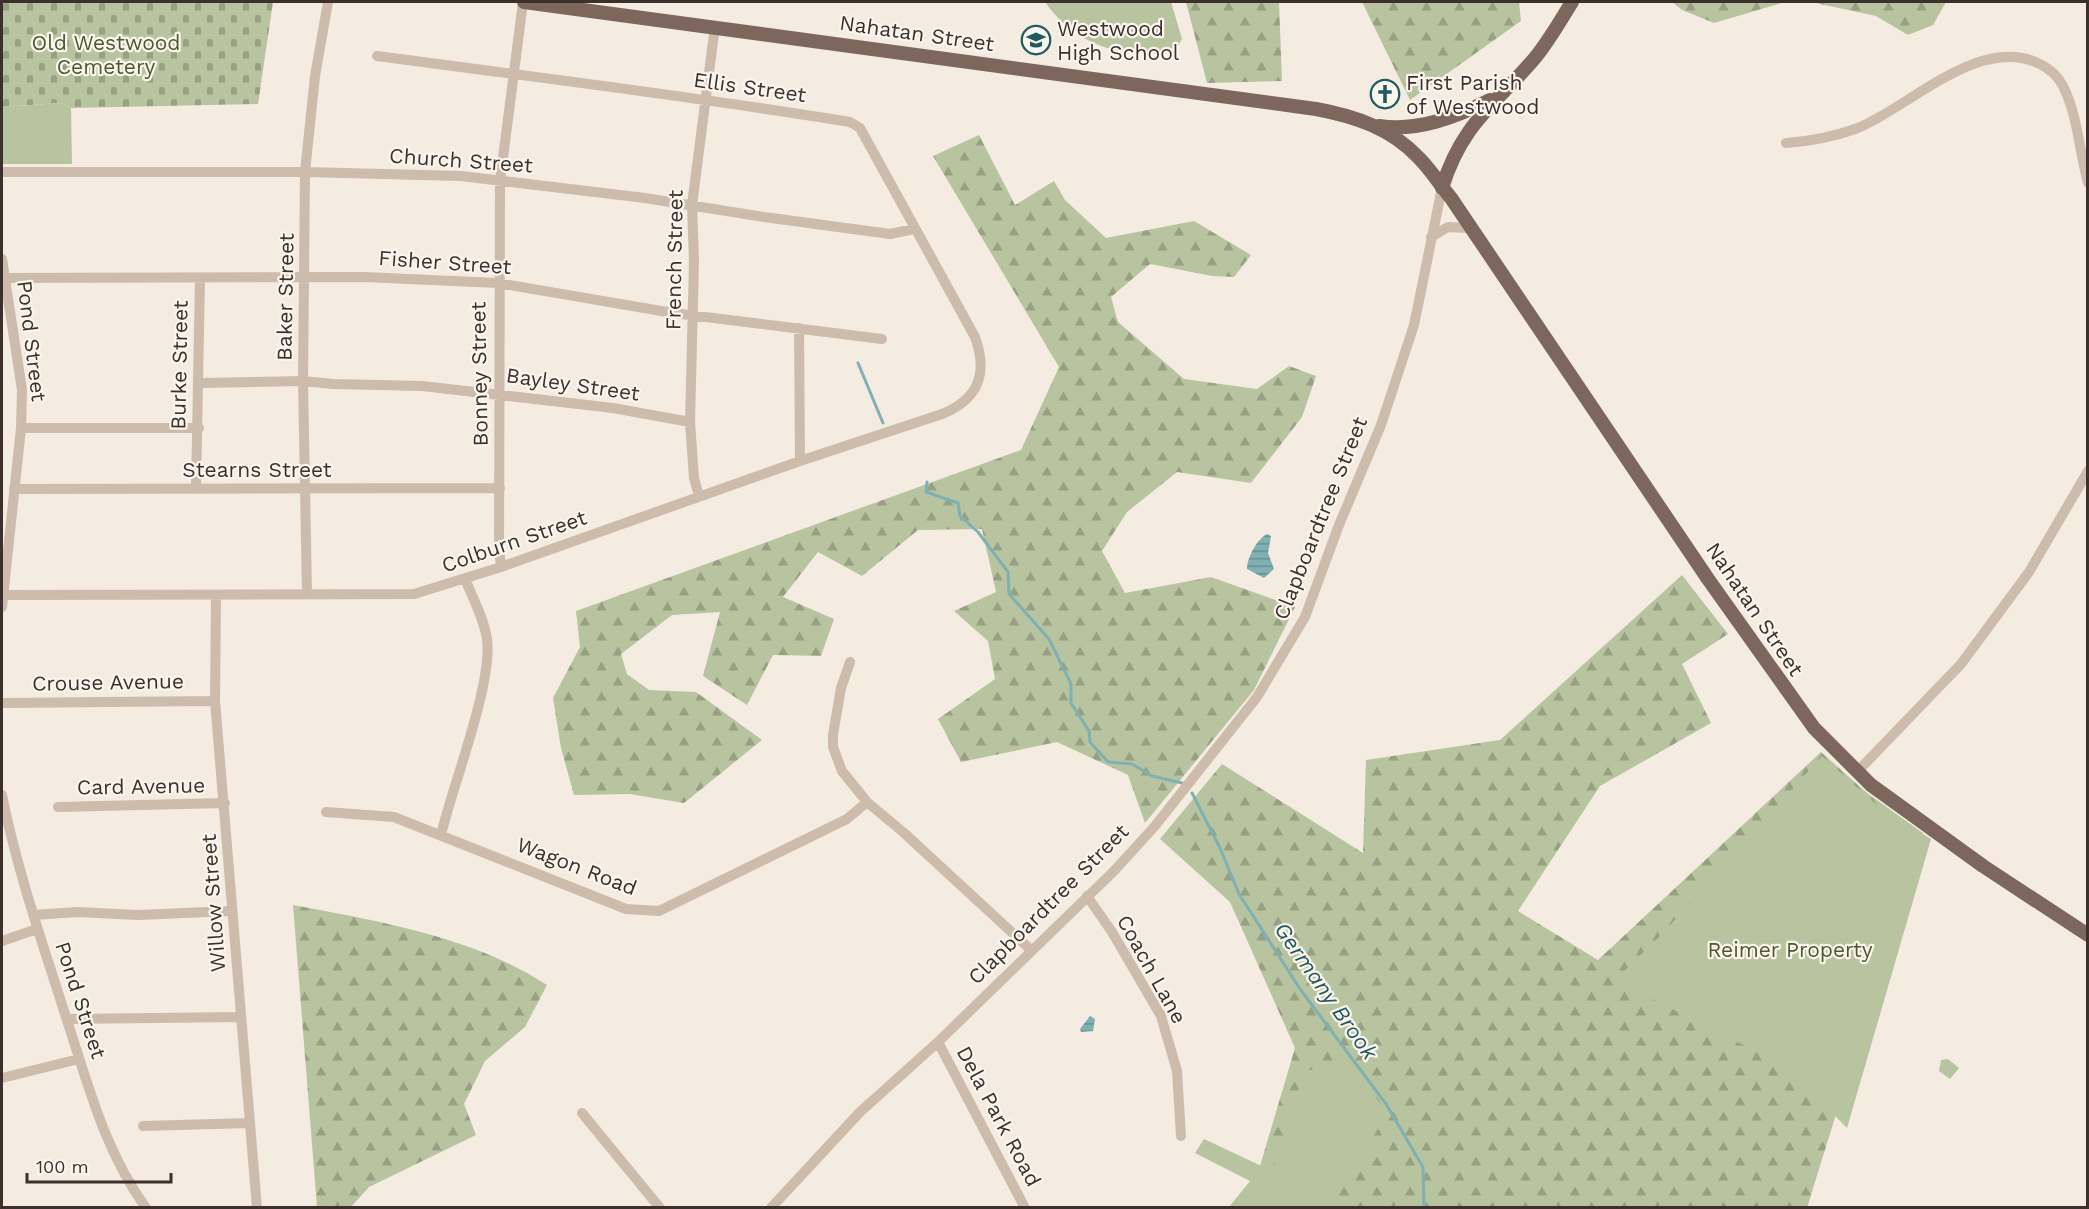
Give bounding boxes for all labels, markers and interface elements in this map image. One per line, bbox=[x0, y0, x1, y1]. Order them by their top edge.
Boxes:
street label: Nahatan Street bbox=[838, 10, 996, 56]
place label: Westwood High School bbox=[1057, 16, 1180, 65]
school or university icon: Westwood High School bbox=[1020, 24, 1052, 56]
park label: Old Westwood Cemetery bbox=[32, 30, 181, 79]
street label: Ellis Street bbox=[692, 67, 808, 107]
place label: First Parish of Westwood bbox=[1406, 70, 1540, 119]
church icon: First Parish of Westwood bbox=[1369, 78, 1401, 110]
street label: Church Street bbox=[388, 143, 534, 177]
street label: French Street bbox=[660, 189, 688, 330]
street label: Baker Street bbox=[271, 233, 299, 361]
street label: Fisher Street bbox=[378, 245, 512, 279]
street label: Pond Street bbox=[12, 279, 52, 403]
street label: Burke Street bbox=[165, 300, 193, 430]
street label: Bonney Street bbox=[465, 301, 493, 447]
street label: Bayley Street bbox=[505, 362, 642, 406]
street label: Clapboardtree Street bbox=[1268, 413, 1372, 623]
street label: Stearns Street bbox=[182, 457, 332, 482]
street label: Colburn Street bbox=[438, 504, 590, 577]
street label: Nahatan Street bbox=[1701, 537, 1809, 681]
street label: Crouse Avenue bbox=[32, 668, 184, 696]
street label: Card Avenue bbox=[77, 772, 205, 800]
street label: Clapboardtree Street bbox=[963, 818, 1134, 989]
street label: Wagon Road bbox=[514, 832, 640, 900]
street label: Willow Street bbox=[196, 833, 230, 973]
street label: Coach Lane bbox=[1112, 910, 1192, 1028]
water label: Germany Brook bbox=[1269, 917, 1383, 1065]
park label: Reimer Property bbox=[1707, 937, 1873, 962]
street label: Pond Street bbox=[50, 938, 112, 1062]
street label: Dela Park Road bbox=[951, 1042, 1047, 1190]
scale bar bbox=[27, 1146, 171, 1184]
text: 100 m bbox=[36, 1156, 89, 1177]

